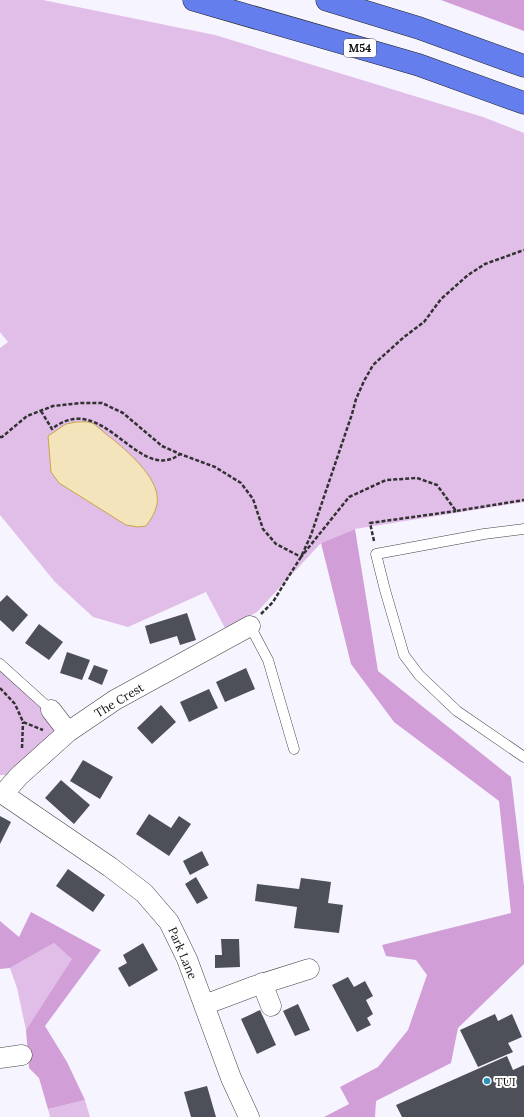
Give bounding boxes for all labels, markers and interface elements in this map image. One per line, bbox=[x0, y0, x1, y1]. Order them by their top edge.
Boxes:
road number: M54 bbox=[344, 39, 376, 57]
street label: The Crest bbox=[92, 679, 147, 721]
street label: Park Lane bbox=[165, 925, 201, 982]
place label: TUI bbox=[495, 1074, 516, 1089]
marker: TUI bbox=[482, 1076, 492, 1086]

